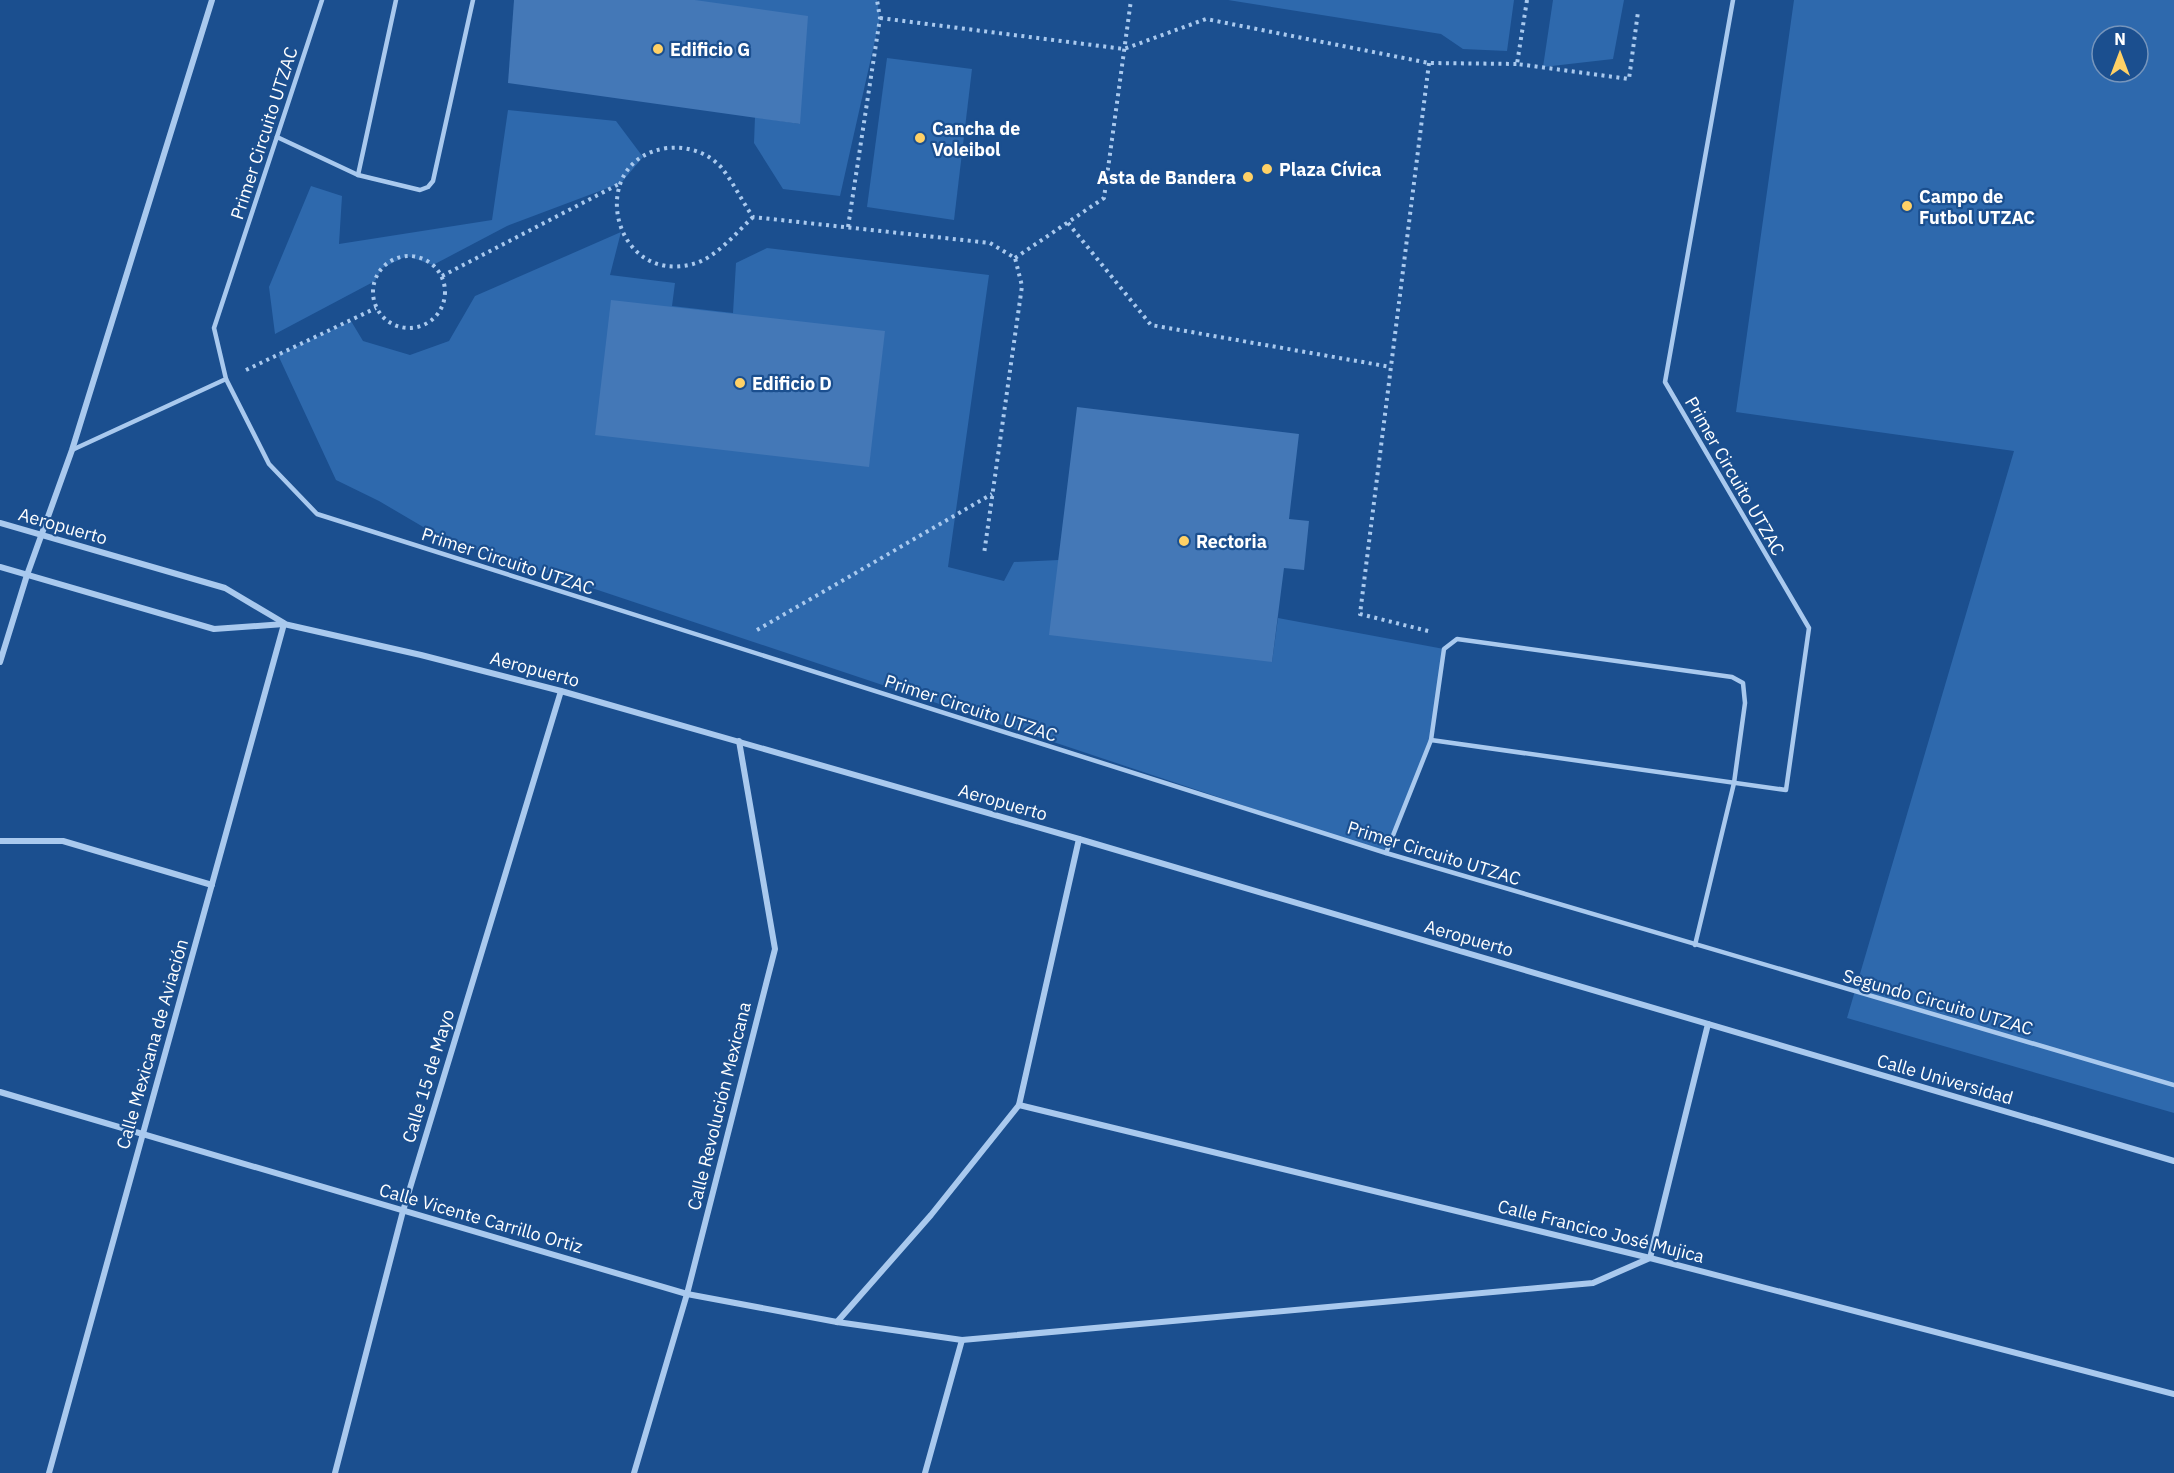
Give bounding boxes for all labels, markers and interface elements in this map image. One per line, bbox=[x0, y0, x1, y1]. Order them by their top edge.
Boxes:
north arrow bbox=[2090, 24, 2150, 84]
text: N bbox=[2114, 29, 2126, 49]
place label: Edificio G bbox=[670, 38, 750, 61]
marker: Edificio G bbox=[651, 42, 665, 56]
street label: Primer Circuito UTZAC bbox=[225, 44, 303, 222]
place label: Cancha de Voleibol bbox=[932, 117, 1020, 161]
marker: Cancha de Voleibol bbox=[913, 131, 927, 145]
place label: Plaza Cívica bbox=[1279, 158, 1382, 181]
marker: Plaza Cívica bbox=[1260, 162, 1274, 176]
place label: Asta de Bandera bbox=[1097, 166, 1236, 189]
marker: Asta de Bandera bbox=[1241, 170, 1255, 184]
place label: Campo de Futbol UTZAC bbox=[1919, 185, 2035, 229]
marker: Campo de Futbol UTZAC bbox=[1900, 199, 1914, 213]
place label: Edificio D bbox=[752, 372, 832, 395]
marker: Edificio D bbox=[733, 376, 747, 390]
street label: Primer Circuito UTZAC bbox=[1680, 392, 1790, 560]
street label: Aeropuerto bbox=[16, 502, 110, 550]
street label: Primer Circuito UTZAC bbox=[419, 522, 597, 600]
place label: Rectoria bbox=[1196, 530, 1267, 553]
marker: Rectoria bbox=[1177, 534, 1191, 548]
street label: Aeropuerto bbox=[488, 646, 582, 692]
street label: Primer Circuito UTZAC bbox=[882, 669, 1060, 747]
street label: Aeropuerto bbox=[956, 778, 1050, 826]
street label: Primer Circuito UTZAC bbox=[1344, 816, 1524, 890]
street label: Aeropuerto bbox=[1422, 914, 1516, 962]
street label: Calle Mexicana de Aviación bbox=[111, 936, 193, 1152]
street label: Segundo Circuito UTZAC bbox=[1840, 964, 2036, 1040]
street label: Calle Revolución Mexicana bbox=[682, 999, 756, 1213]
street label: Calle 15 de Mayo bbox=[397, 1007, 459, 1145]
street label: Calle Universidad bbox=[1874, 1049, 2016, 1109]
street label: Calle Vicente Carrillo Ortiz bbox=[377, 1178, 585, 1258]
street label: Calle Francico José Mujica bbox=[1495, 1194, 1707, 1268]

